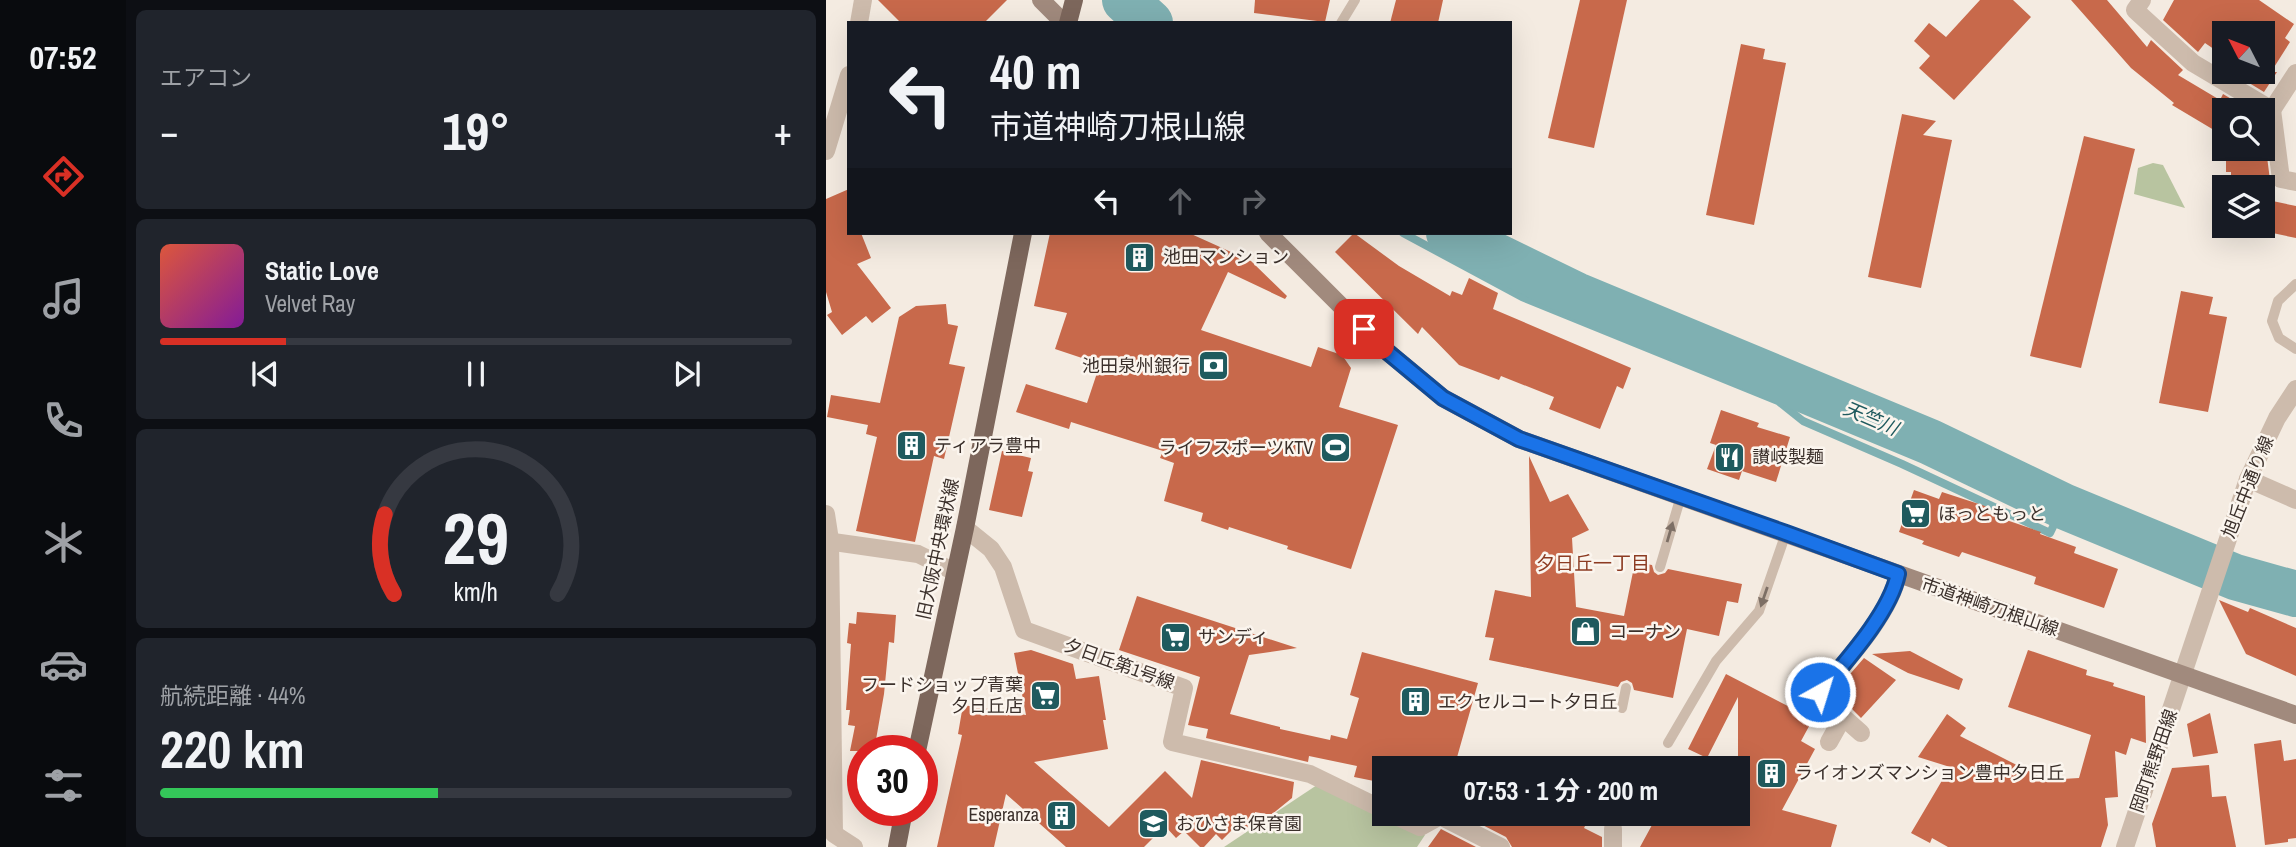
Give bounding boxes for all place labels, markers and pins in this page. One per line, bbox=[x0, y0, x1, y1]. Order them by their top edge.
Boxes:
building icon: 池田マンション bbox=[1123, 240, 1157, 274]
place label: 池田マンション bbox=[1163, 244, 1289, 269]
pin bbox=[1334, 299, 1394, 359]
bank icon: 池田泉州銀行 bbox=[1196, 349, 1230, 383]
place label: 池田泉州銀行 bbox=[1082, 353, 1190, 378]
building icon: ティアラ豊中 bbox=[894, 429, 928, 463]
sports icon: ライフスポーツKTV bbox=[1319, 431, 1353, 465]
place label: ティアラ豊中 bbox=[934, 433, 1041, 458]
place label: ライフスポーツKTV bbox=[1159, 435, 1313, 460]
restaurant icon: 讃岐製麺 bbox=[1712, 440, 1746, 474]
place label: 讃岐製麺 bbox=[1752, 444, 1824, 469]
supermarket icon: ほっともっと bbox=[1898, 497, 1932, 531]
place label: ほっともっと bbox=[1938, 501, 2046, 526]
shop icon: コーナン bbox=[1569, 615, 1603, 649]
place label: コーナン bbox=[1609, 619, 1681, 644]
supermarket icon: サンディ bbox=[1158, 620, 1192, 654]
place label: サンディ bbox=[1198, 624, 1269, 649]
place label: フードショップ青葉 夕日丘店 bbox=[861, 672, 1023, 718]
supermarket icon: フードショップ青葉 夕日丘店 bbox=[1029, 678, 1063, 712]
building icon: エクセルコート夕日丘 bbox=[1398, 685, 1432, 719]
place label: エクセルコート夕日丘 bbox=[1438, 689, 1618, 714]
building icon: ライオンズマンション豊中夕日丘 bbox=[1755, 756, 1789, 790]
place label: ライオンズマンション豊中夕日丘 bbox=[1795, 760, 2065, 785]
building icon: Esperanza bbox=[1045, 798, 1079, 832]
place label: Esperanza bbox=[968, 802, 1039, 827]
school or university icon: おひさま保育園 bbox=[1136, 807, 1170, 841]
place label: おひさま保育園 bbox=[1176, 811, 1302, 836]

